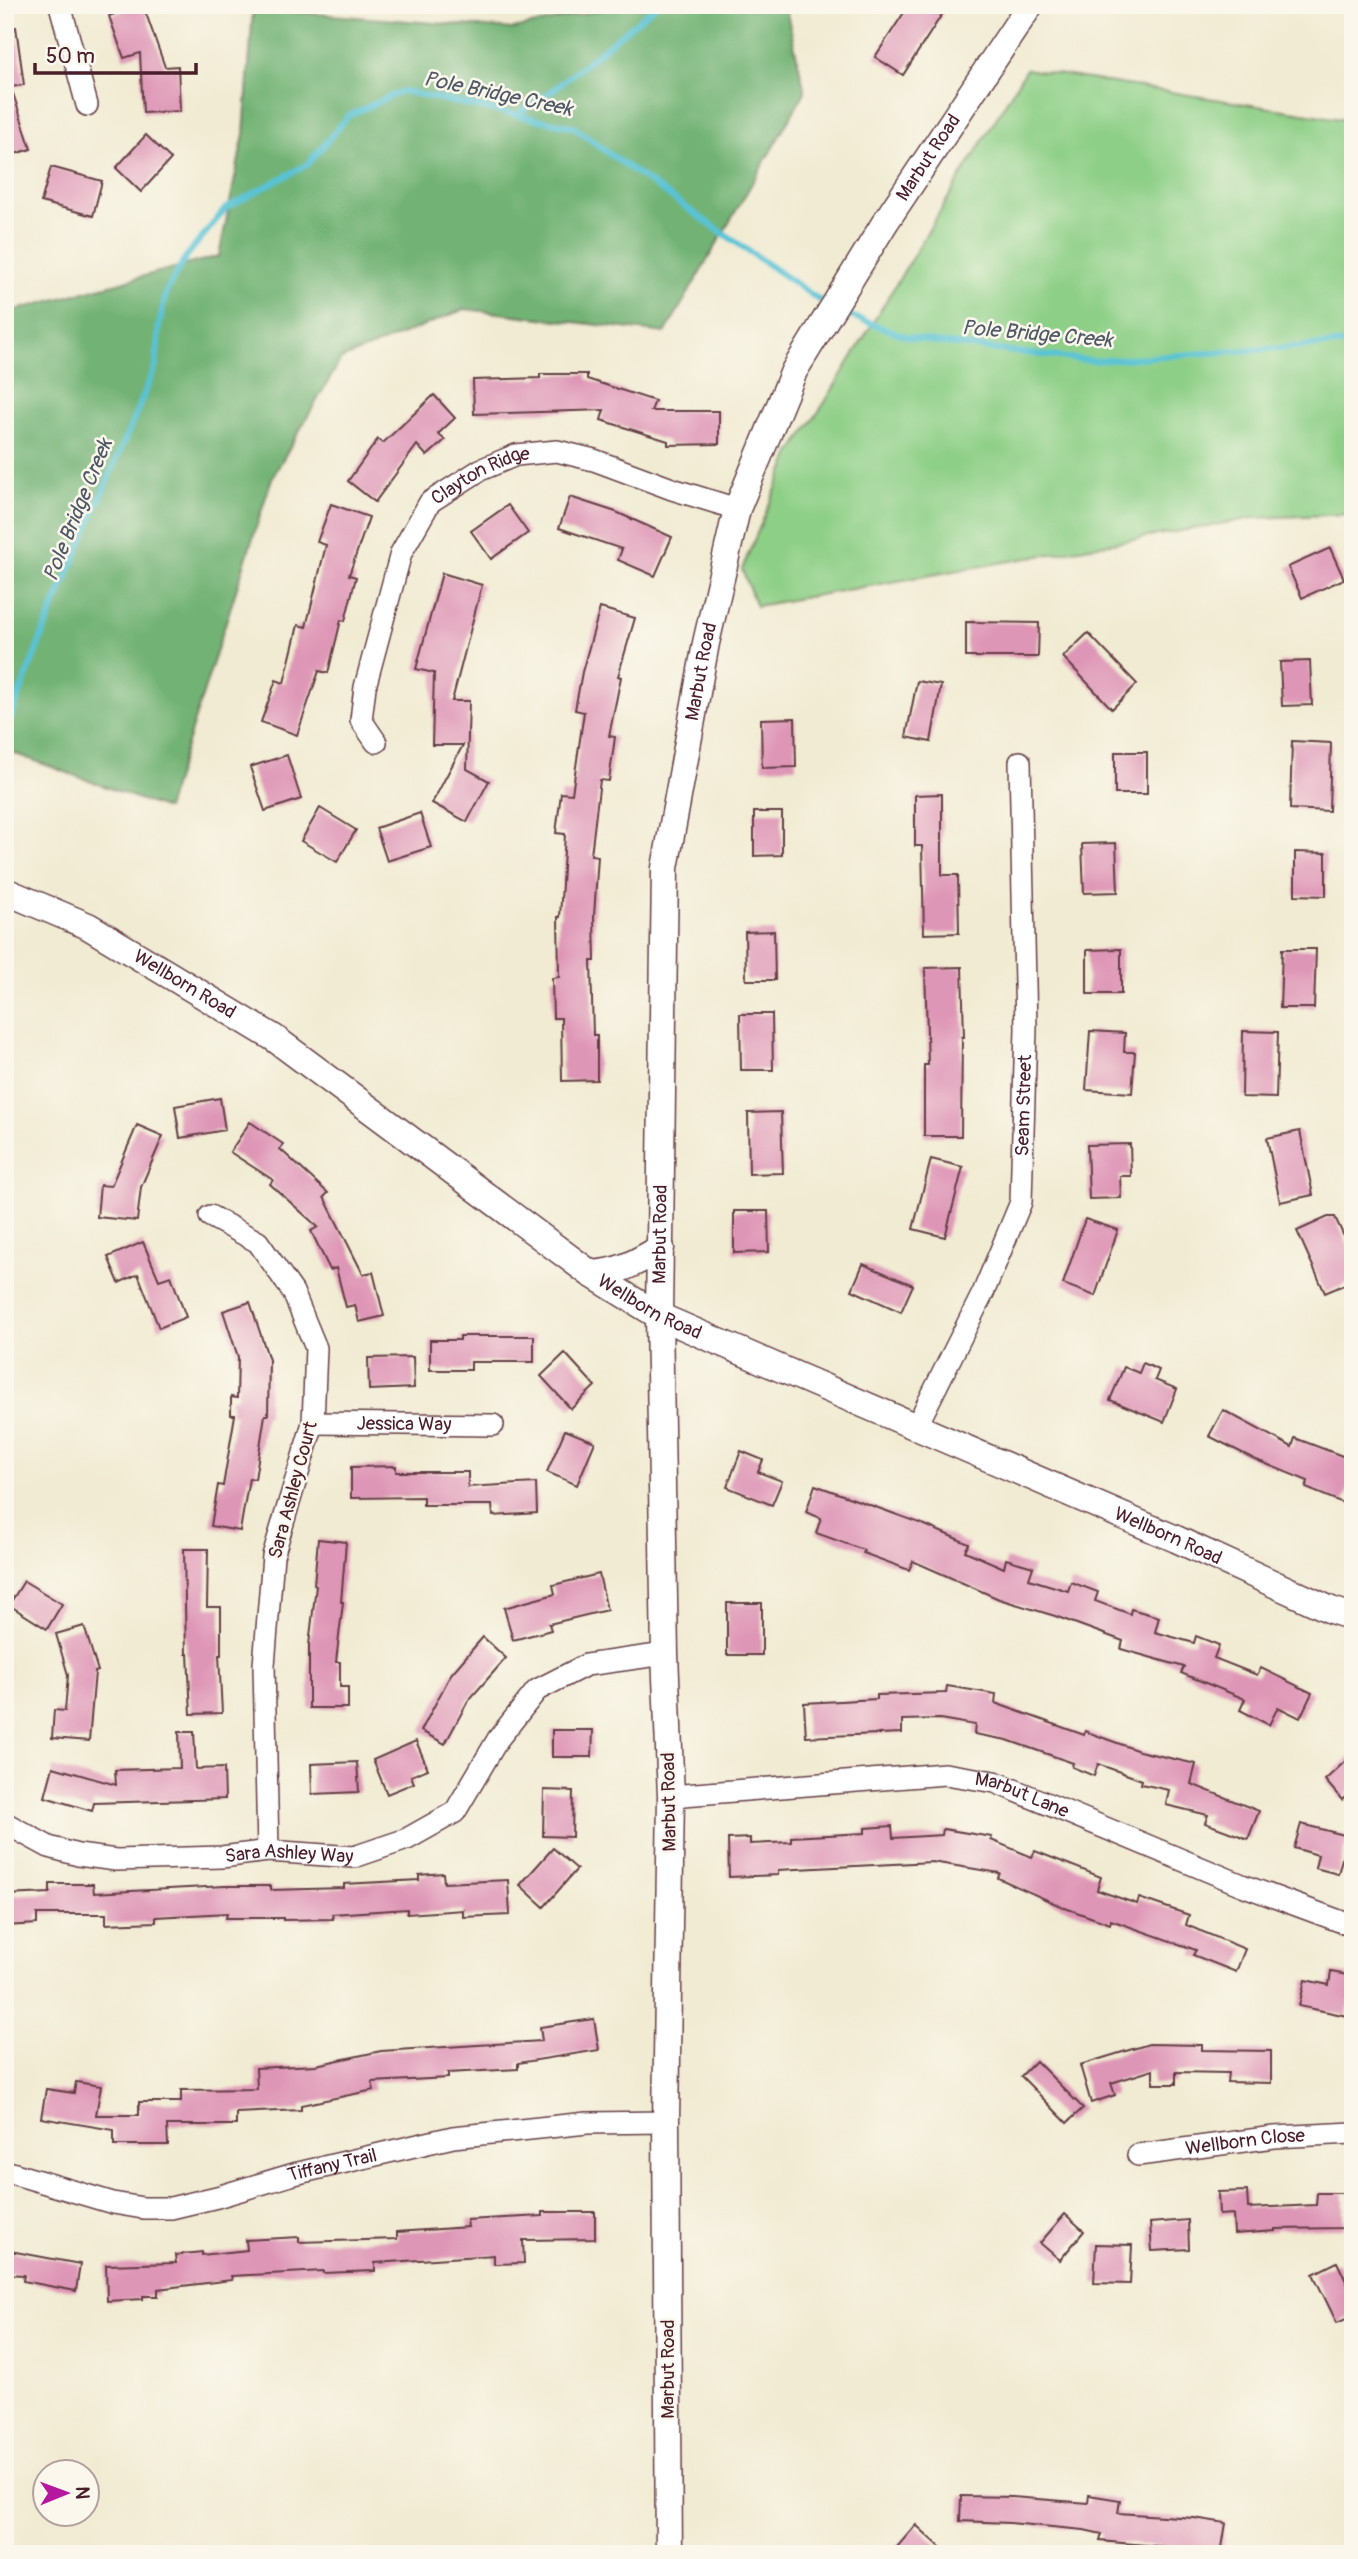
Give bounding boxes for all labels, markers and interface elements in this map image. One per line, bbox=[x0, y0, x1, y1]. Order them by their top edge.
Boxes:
scale bar bbox=[35, 32, 196, 76]
text: 50 m bbox=[46, 43, 95, 70]
water label: Pole Bridge Creek bbox=[421, 65, 577, 123]
street label: Marbut Road bbox=[891, 110, 966, 206]
water label: Pole Bridge Creek bbox=[961, 314, 1116, 354]
water label: Pole Bridge Creek bbox=[37, 433, 120, 585]
street label: Clayton Ridge bbox=[427, 442, 531, 510]
street label: Marbut Road bbox=[680, 620, 722, 723]
street label: Wellborn Road bbox=[129, 944, 240, 1024]
street label: Seam Street bbox=[1010, 1054, 1037, 1157]
street label: Marbut Road bbox=[647, 1184, 673, 1284]
street label: Wellborn Road bbox=[593, 1269, 705, 1345]
street label: Jessica Way bbox=[357, 1411, 451, 1437]
street label: Sara Ashley Court bbox=[263, 1418, 323, 1561]
street label: Wellborn Road bbox=[1111, 1502, 1226, 1570]
street label: Marbut Road bbox=[656, 1752, 682, 1852]
street label: Marbut Lane bbox=[973, 1767, 1073, 1824]
street label: Sara Ashley Way bbox=[223, 1839, 354, 1869]
street label: Wellborn Close bbox=[1184, 2123, 1306, 2161]
street label: Tiffany Trail bbox=[285, 2143, 379, 2187]
street label: Marbut Road bbox=[656, 2319, 680, 2419]
north arrow bbox=[32, 2458, 102, 2528]
text: N bbox=[70, 2486, 94, 2499]

